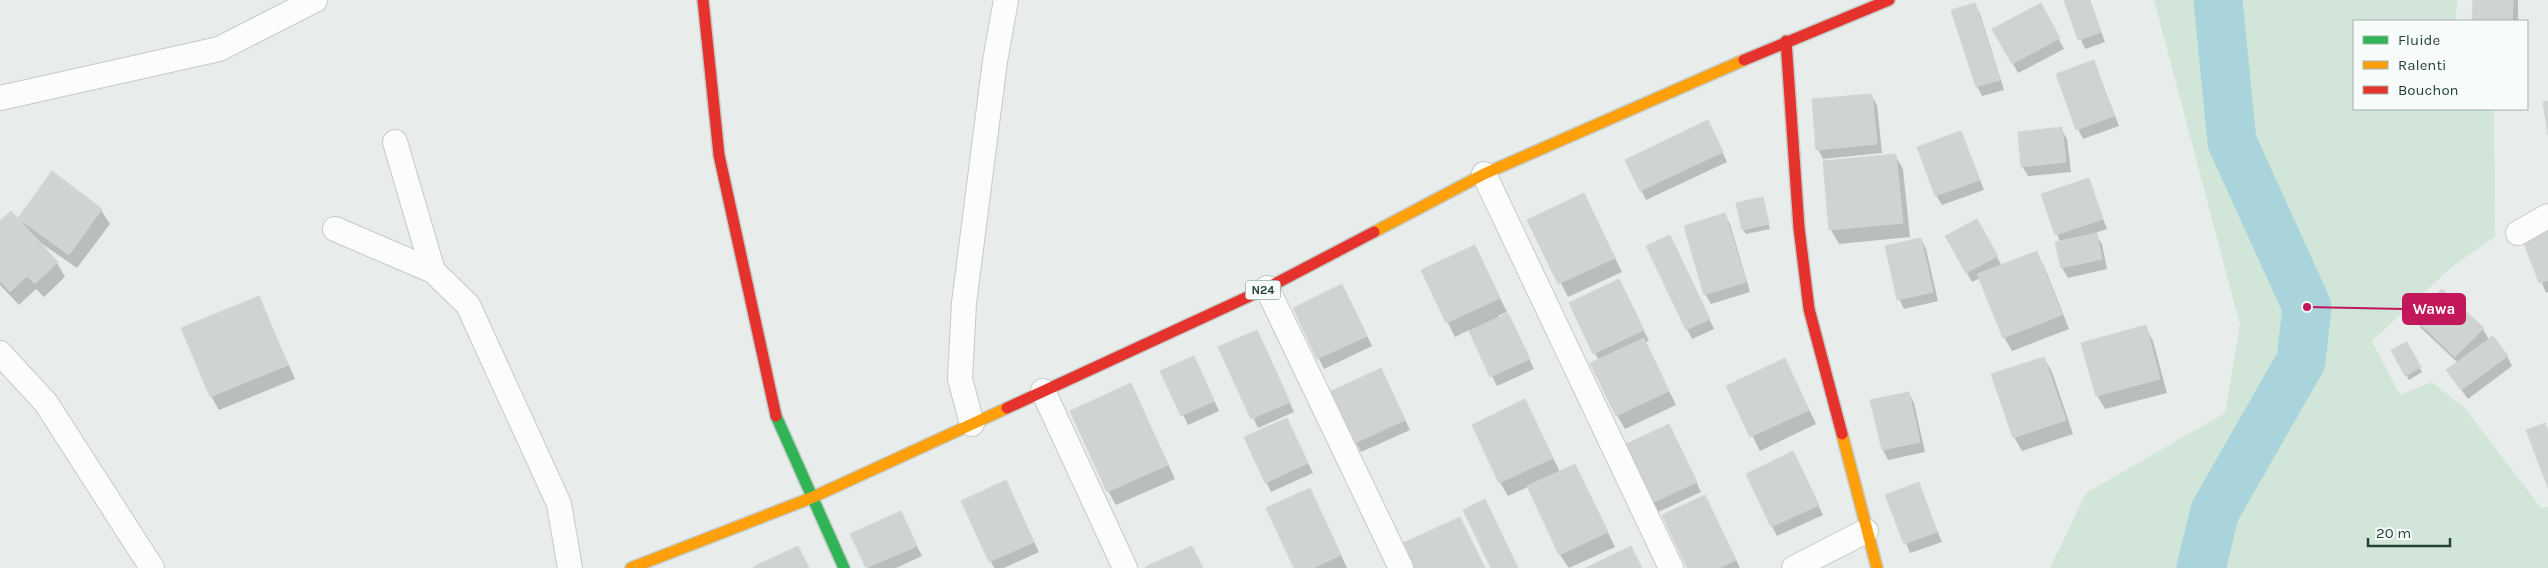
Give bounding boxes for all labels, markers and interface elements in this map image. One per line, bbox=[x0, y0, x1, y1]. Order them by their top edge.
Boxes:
legend bbox=[2353, 20, 2528, 110]
text: Fluide bbox=[2398, 31, 2440, 49]
text: Ralenti bbox=[2398, 56, 2447, 74]
text: Bouchon bbox=[2398, 81, 2459, 99]
road number: N24 bbox=[1246, 280, 1280, 300]
callout: Wawa bbox=[2403, 294, 2465, 324]
text: Wawa bbox=[2413, 300, 2455, 318]
scale bar bbox=[2368, 516, 2450, 548]
text: 20 m bbox=[2376, 524, 2411, 542]

